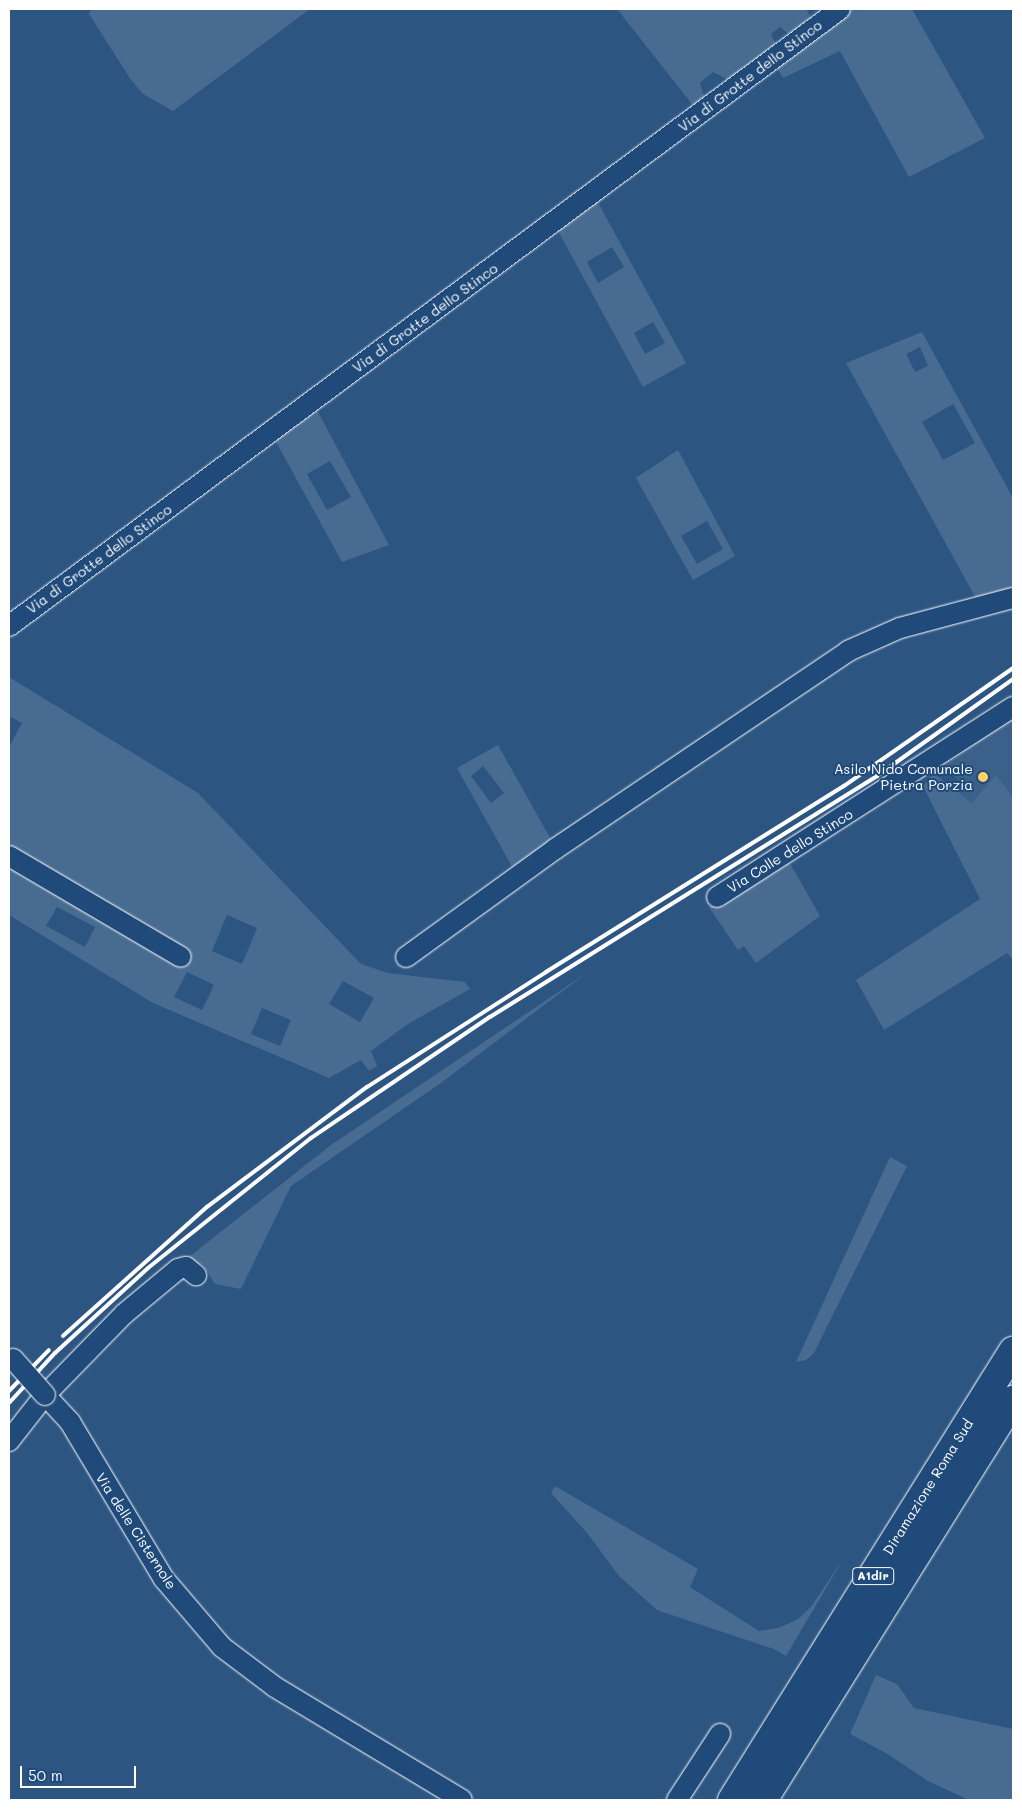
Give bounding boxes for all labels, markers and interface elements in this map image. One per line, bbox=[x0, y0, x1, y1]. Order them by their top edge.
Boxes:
street label: Via di Grotte dello Stinco bbox=[675, 17, 825, 135]
street label: Via di Grotte dello Stinco bbox=[349, 260, 501, 376]
street label: Via di Grotte dello Stinco bbox=[23, 501, 175, 617]
place label: Asilo Nido Comunale Pietra Porzia bbox=[834, 761, 973, 794]
marker: Asilo Nido Comunale Pietra Porzia bbox=[977, 771, 989, 783]
street label: Via Colle dello Stinco bbox=[724, 805, 856, 897]
street label: Diramazione Roma Sud bbox=[879, 1416, 977, 1558]
street label: Via delle Cisternole bbox=[92, 1470, 180, 1592]
road number: A1dir bbox=[852, 1566, 894, 1585]
scale bar bbox=[22, 1756, 139, 1788]
text: 50 m bbox=[28, 1765, 63, 1785]

